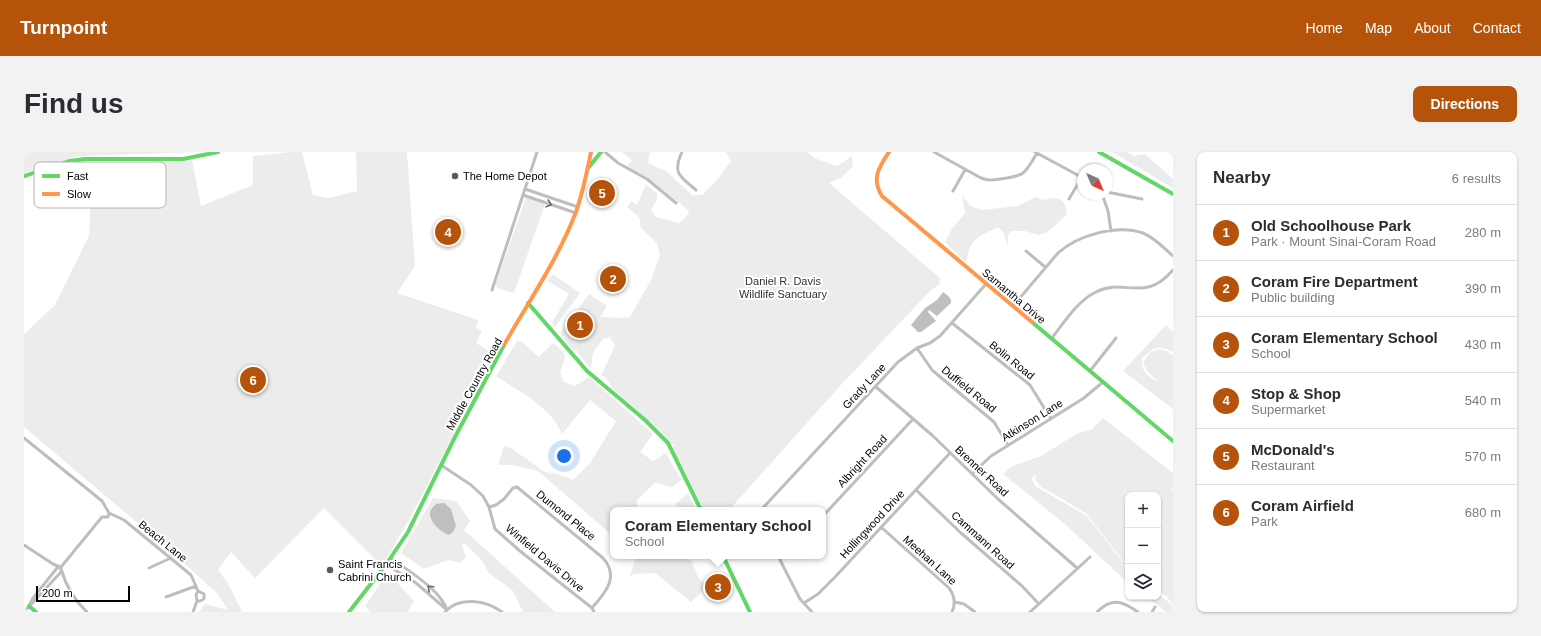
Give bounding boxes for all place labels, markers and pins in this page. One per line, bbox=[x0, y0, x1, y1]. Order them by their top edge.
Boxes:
place label: The Home Depot bbox=[463, 170, 547, 182]
marker: The Home Depot bbox=[450, 171, 460, 181]
pin: 5 bbox=[589, 178, 615, 208]
pin: 4 bbox=[435, 217, 461, 247]
pin: 2 bbox=[600, 264, 626, 294]
pin: 1 bbox=[567, 310, 593, 340]
pin: 6 bbox=[240, 365, 266, 395]
place label: Saint Francis Cabrini Church bbox=[338, 558, 411, 583]
marker: Saint Francis Cabrini Church bbox=[325, 565, 335, 575]
pin: 3 bbox=[705, 572, 731, 602]

